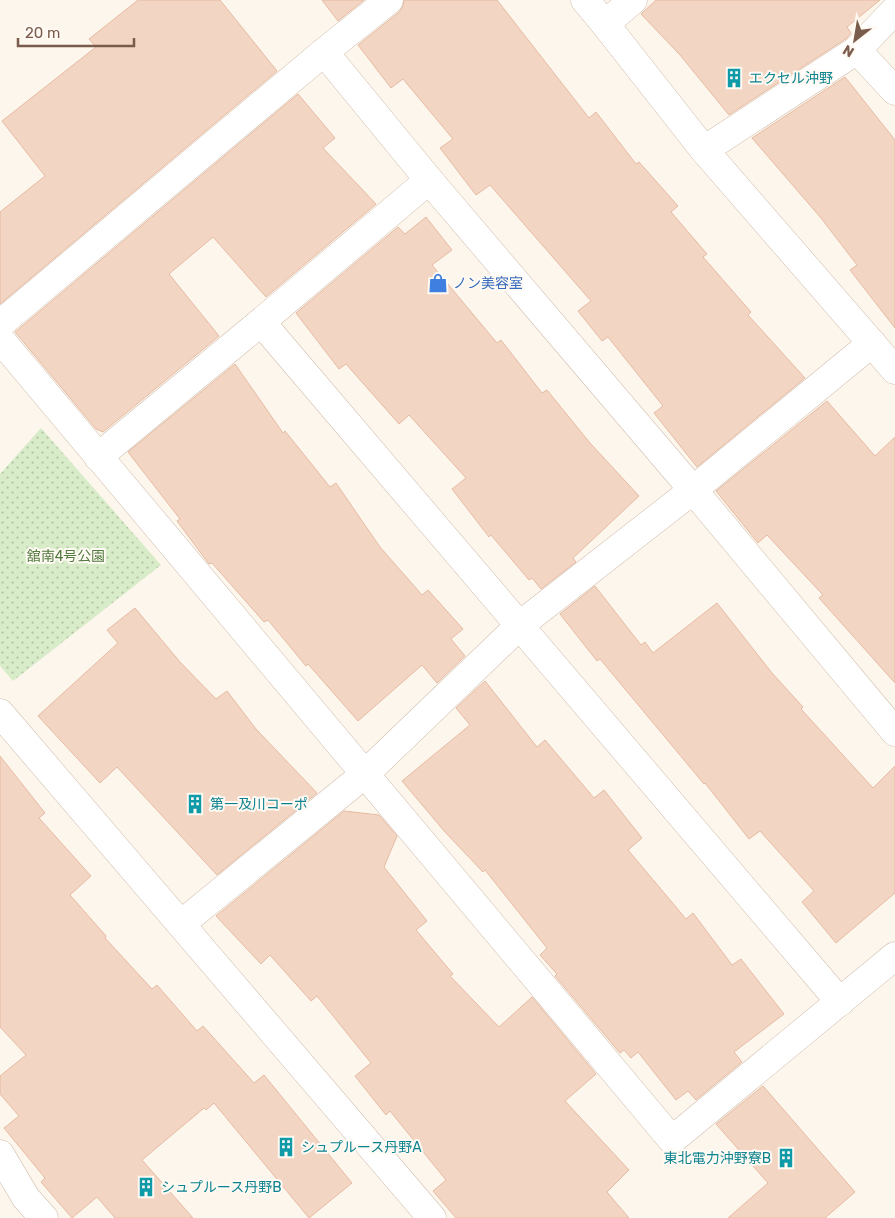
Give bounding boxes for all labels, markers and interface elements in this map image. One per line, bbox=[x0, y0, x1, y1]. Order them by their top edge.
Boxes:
scale bar bbox=[18, 15, 134, 47]
north arrow bbox=[830, 15, 880, 65]
text: 20 m bbox=[25, 24, 60, 42]
text: N bbox=[840, 41, 857, 61]
building icon: エクセル沖野 bbox=[723, 67, 745, 89]
place label: エクセル沖野 bbox=[749, 70, 833, 87]
shop icon: ノン美容室 bbox=[427, 272, 449, 294]
place label: ノン美容室 bbox=[453, 275, 523, 292]
park label: 舘南4号公園 bbox=[27, 548, 105, 565]
building icon: 第一及川コーポ bbox=[184, 793, 206, 815]
place label: 第一及川コーポ bbox=[210, 796, 308, 813]
building icon: シュプルース丹野A bbox=[275, 1136, 297, 1158]
place label: シュプルース丹野A bbox=[301, 1139, 422, 1156]
building icon: 東北電力沖野寮B bbox=[775, 1147, 797, 1169]
place label: 東北電力沖野寮B bbox=[664, 1150, 771, 1167]
building icon: シュプルース丹野B bbox=[135, 1176, 157, 1198]
place label: シュプルース丹野B bbox=[161, 1179, 282, 1196]

